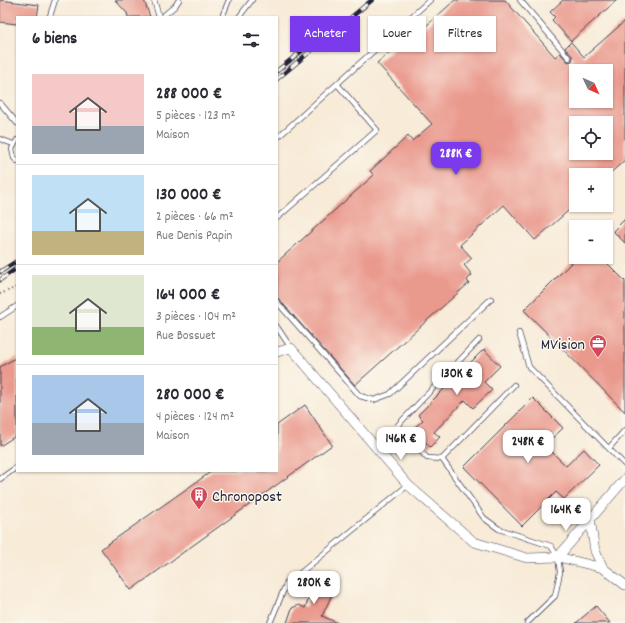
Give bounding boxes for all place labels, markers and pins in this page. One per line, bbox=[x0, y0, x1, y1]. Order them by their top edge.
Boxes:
pin: 288K € bbox=[423, 142, 489, 176]
office icon: MVision bbox=[588, 333, 608, 358]
place label: MVision bbox=[541, 334, 585, 357]
pin: 130K € bbox=[424, 362, 490, 396]
pin: 146K € bbox=[368, 427, 434, 461]
pin: 248K € bbox=[495, 430, 561, 464]
building icon: Chronopost bbox=[189, 485, 209, 510]
place label: Chronopost bbox=[212, 486, 282, 509]
pin: 164K € bbox=[533, 498, 599, 532]
pin: 280K € bbox=[281, 571, 347, 605]

